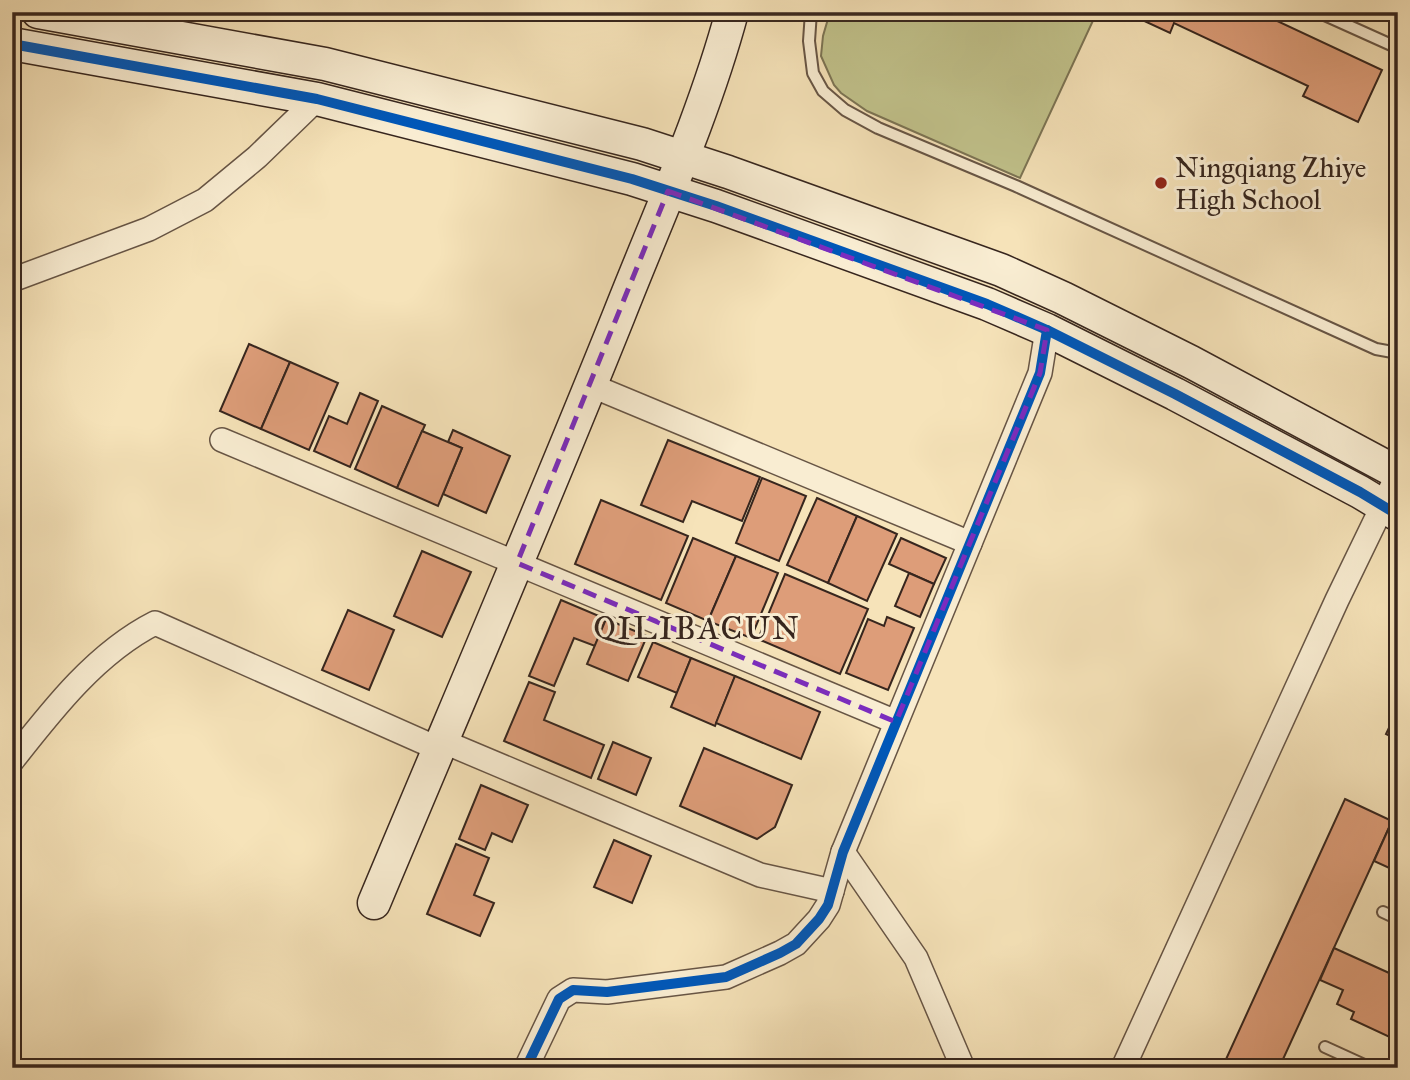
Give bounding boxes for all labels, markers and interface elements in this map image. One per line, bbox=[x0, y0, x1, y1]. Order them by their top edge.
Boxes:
place label: Ningqiang Zhiye High School bbox=[1175, 150, 1366, 217]
marker: Ningqiang Zhiye High School bbox=[1153, 175, 1169, 191]
district label: QILIBACUN bbox=[593, 609, 801, 648]

